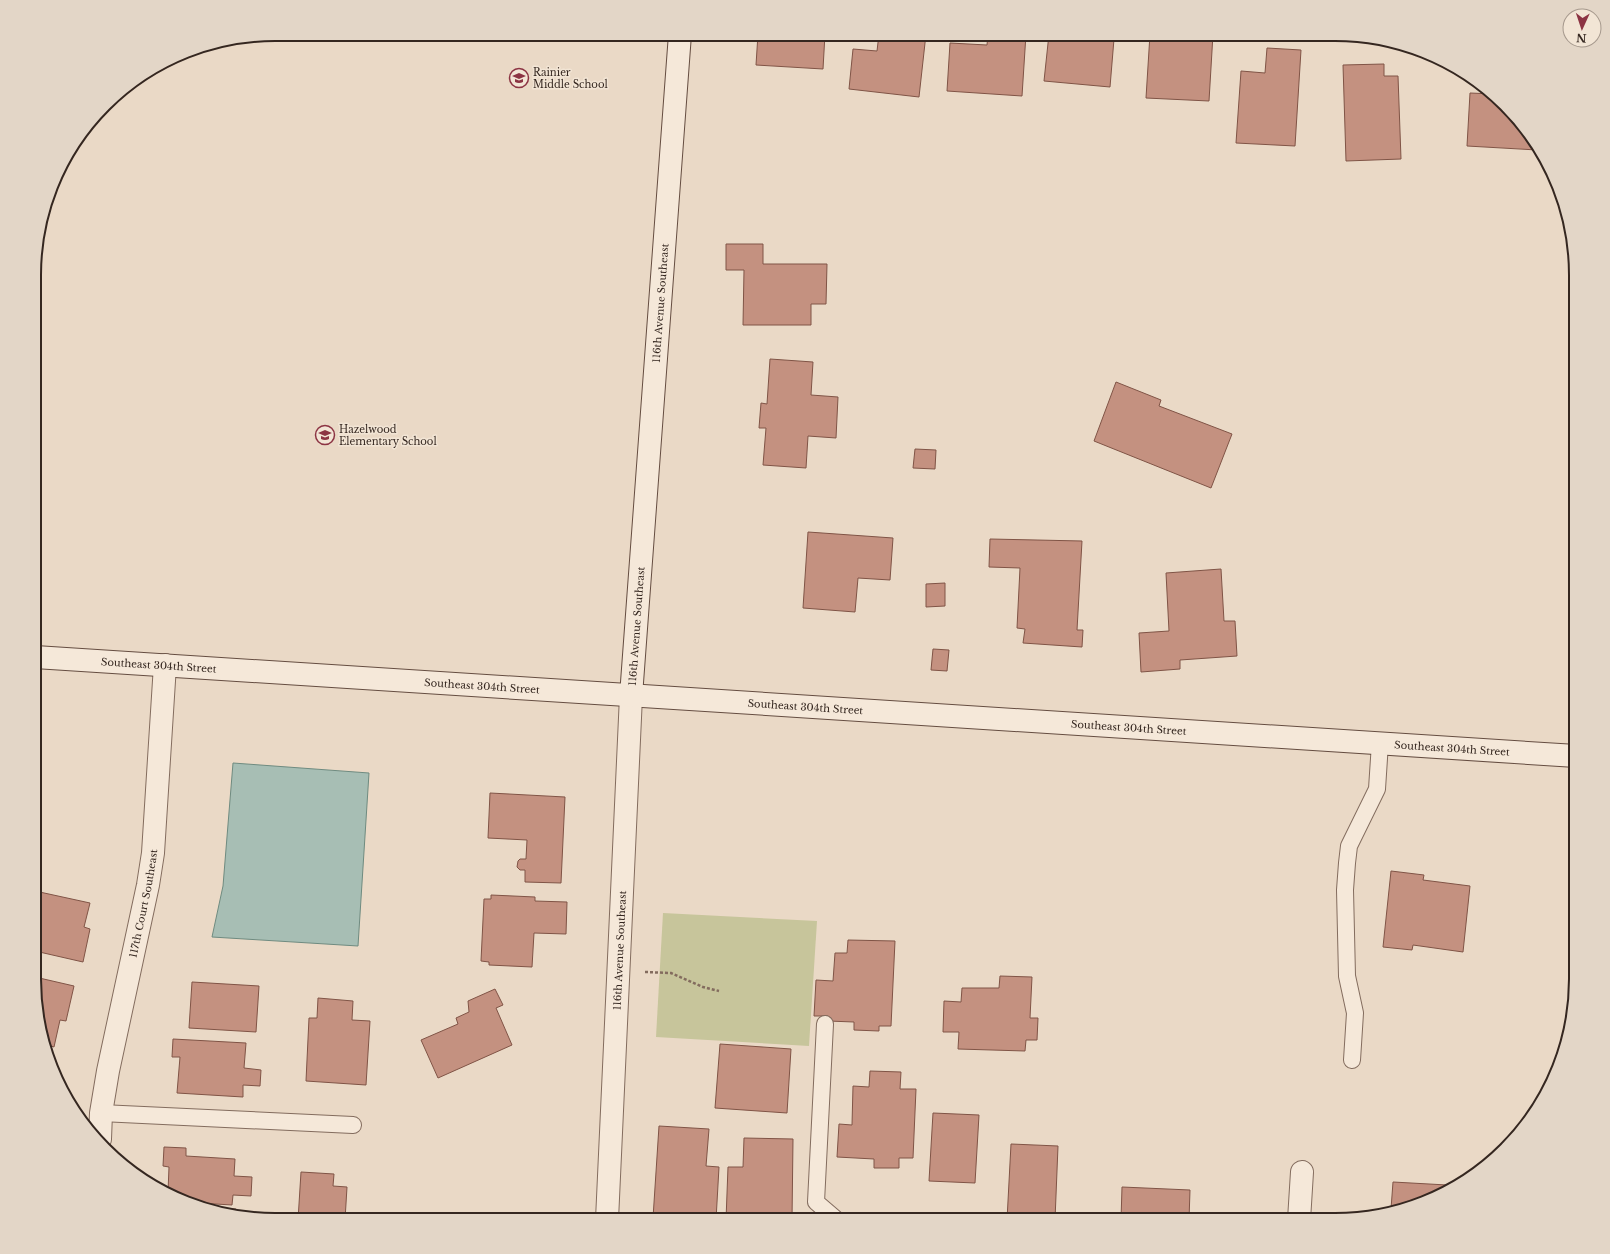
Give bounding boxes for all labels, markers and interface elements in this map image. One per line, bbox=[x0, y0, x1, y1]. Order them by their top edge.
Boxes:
north arrow bbox=[1562, 8, 1602, 48]
text: N bbox=[1575, 31, 1587, 45]
place label: Rainier Middle School bbox=[533, 66, 608, 91]
school or university icon: Rainier Middle School bbox=[508, 67, 530, 89]
street label: 116th Avenue Southeast bbox=[649, 243, 671, 363]
place label: Hazelwood Elementary School bbox=[339, 423, 437, 448]
school or university icon: Hazelwood Elementary School bbox=[314, 424, 336, 446]
street label: 116th Avenue Southeast bbox=[625, 566, 647, 686]
street label: Southeast 304th Street bbox=[101, 655, 217, 675]
street label: Southeast 304th Street bbox=[424, 676, 540, 696]
street label: Southeast 304th Street bbox=[747, 696, 864, 717]
street label: Southeast 304th Street bbox=[1071, 717, 1187, 737]
street label: Southeast 304th Street bbox=[1394, 738, 1510, 758]
street label: 117th Court Southeast bbox=[126, 849, 160, 959]
street label: 116th Avenue Southeast bbox=[610, 890, 629, 1010]

